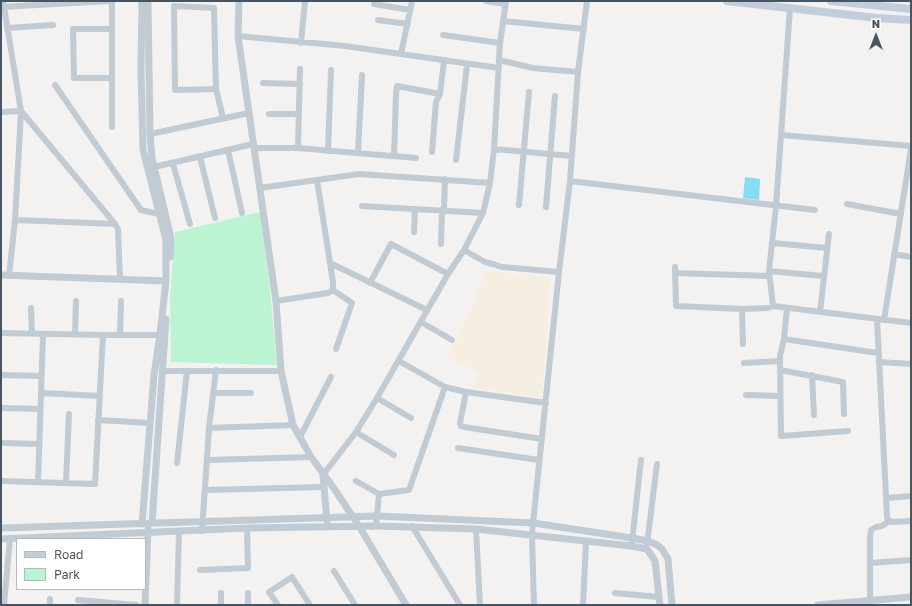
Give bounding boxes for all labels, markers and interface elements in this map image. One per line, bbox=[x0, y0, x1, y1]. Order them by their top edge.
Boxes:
north arrow bbox=[856, 16, 896, 56]
text: N bbox=[872, 17, 880, 30]
legend bbox=[16, 538, 146, 590]
text: Road bbox=[54, 547, 83, 562]
text: Park bbox=[54, 567, 80, 582]

